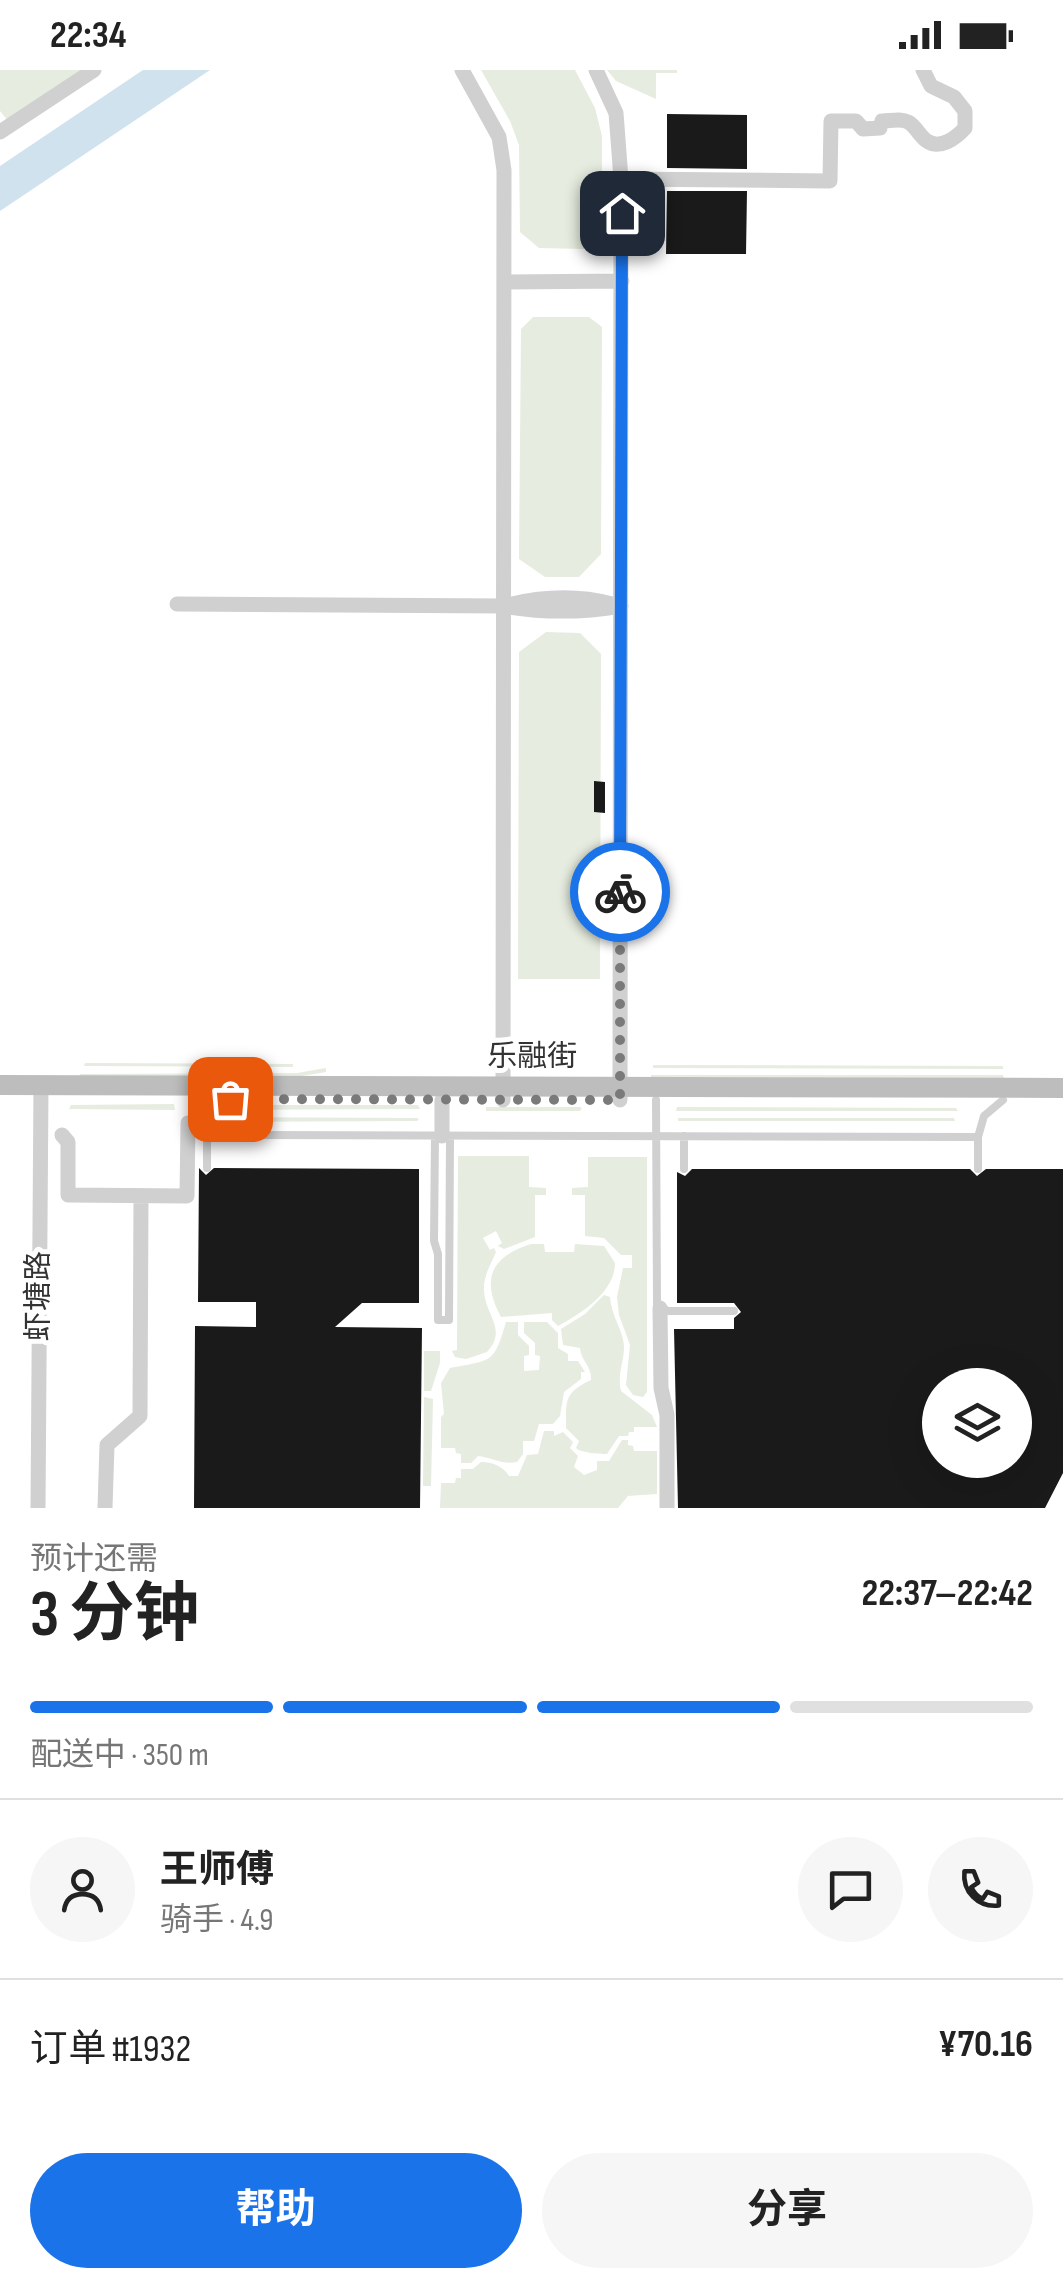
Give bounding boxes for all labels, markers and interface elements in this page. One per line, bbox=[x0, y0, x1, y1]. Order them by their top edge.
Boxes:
text: 22:34 bbox=[50, 13, 127, 58]
pin bbox=[580, 171, 665, 256]
icon: home bbox=[595, 186, 650, 241]
courier bbox=[570, 842, 670, 942]
icon: bike bbox=[593, 865, 648, 920]
street label: 乐融街 bbox=[487, 1039, 577, 1075]
pin bbox=[188, 1057, 273, 1142]
icon: bag bbox=[203, 1072, 258, 1127]
street label: 虾塘路 bbox=[21, 1251, 57, 1341]
map controls bbox=[922, 1368, 1032, 1478]
button: layers bbox=[922, 1368, 1032, 1478]
text: 预计还需 bbox=[30, 1540, 158, 1579]
text: 22:37–22:42 bbox=[862, 1571, 1033, 1616]
text: 3 分钟 bbox=[30, 1577, 199, 1655]
text: 配送中 · 350 m bbox=[30, 1736, 209, 1775]
button: person bbox=[30, 1837, 135, 1942]
button: chat bbox=[798, 1837, 903, 1942]
button: phone bbox=[928, 1837, 1033, 1942]
text: 王师傅 bbox=[160, 1848, 274, 1893]
text: 骑手 · 4.9 bbox=[160, 1901, 273, 1940]
text: ¥70.16 bbox=[938, 2022, 1033, 2067]
text: 订单 #1932 bbox=[30, 2027, 191, 2072]
button: 帮助 bbox=[30, 2153, 522, 2268]
button: 分享 bbox=[542, 2153, 1033, 2268]

